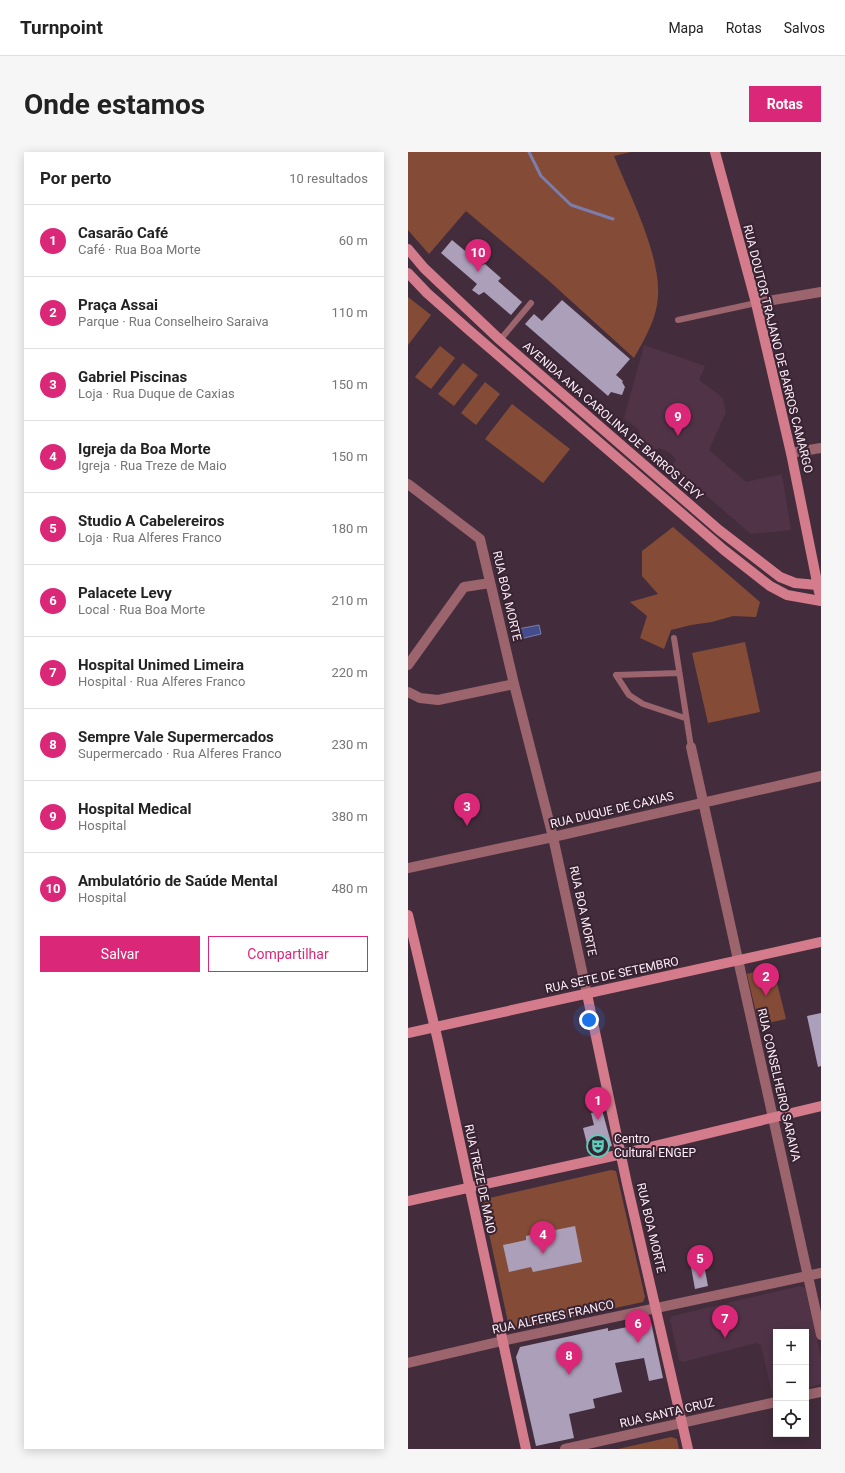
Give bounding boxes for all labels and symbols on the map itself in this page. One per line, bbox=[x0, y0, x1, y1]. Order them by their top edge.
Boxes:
street label: RUA DOUTOR TRAJANO DE BARROS CAMARGO bbox=[740, 223, 816, 475]
pin: 10 bbox=[465, 239, 491, 272]
street label: AVENIDA ANA CAROLINA DE BARROS LEVY bbox=[520, 339, 707, 504]
pin: 9 bbox=[665, 403, 691, 436]
street label: RUA BOA MORTE bbox=[490, 550, 524, 643]
street label: RUA DUQUE DE CAXIAS bbox=[549, 789, 675, 831]
pin: 3 bbox=[454, 793, 480, 826]
street label: RUA BOA MORTE bbox=[567, 865, 599, 958]
street label: RUA SETE DE SETEMBRO bbox=[544, 954, 680, 996]
pin: 2 bbox=[753, 963, 779, 996]
street label: RUA CONSELHEIRO SARAIVA bbox=[755, 1007, 803, 1163]
your location bbox=[579, 1010, 599, 1030]
pin: 1 bbox=[585, 1087, 611, 1120]
street label: RUA TREZE DE MAIO bbox=[462, 1123, 498, 1235]
place label: Centro Cultural ENGEP bbox=[614, 1132, 697, 1160]
theatre icon: Centro Cultural ENGEP bbox=[585, 1133, 611, 1159]
street label: RUA BOA MORTE bbox=[634, 1182, 668, 1275]
pin: 4 bbox=[530, 1221, 556, 1254]
pin: 5 bbox=[687, 1245, 713, 1278]
street label: RUA ALFERES FRANCO bbox=[491, 1297, 615, 1337]
pin: 7 bbox=[712, 1305, 738, 1338]
pin: 6 bbox=[625, 1310, 651, 1343]
pin: 8 bbox=[556, 1342, 582, 1375]
street label: RUA SANTA CRUZ bbox=[618, 1395, 716, 1431]

